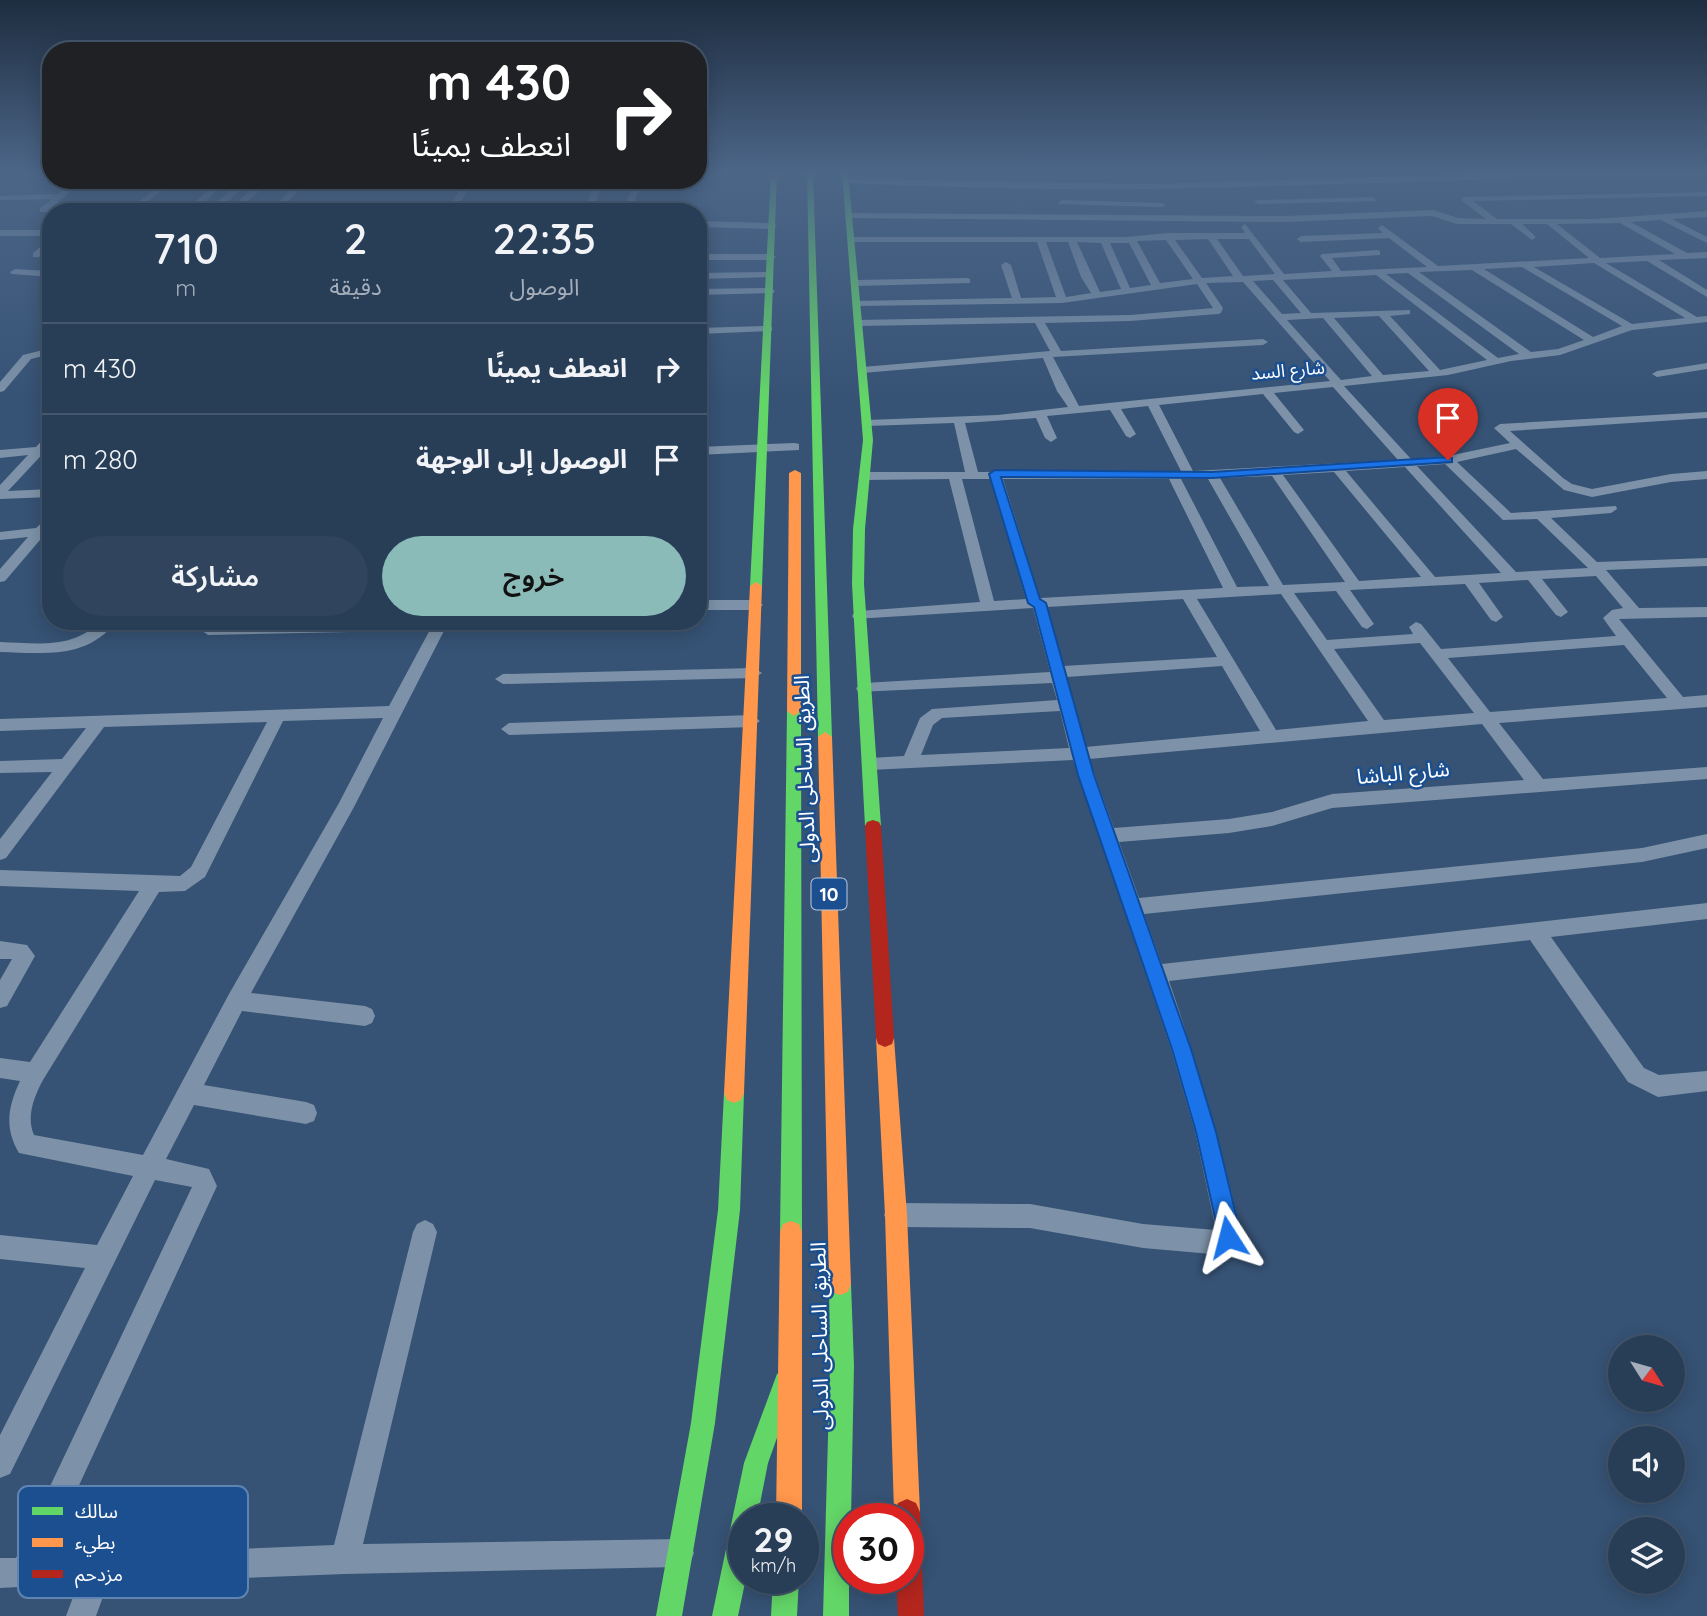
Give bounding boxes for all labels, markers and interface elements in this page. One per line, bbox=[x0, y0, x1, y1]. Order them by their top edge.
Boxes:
text: 430 m bbox=[427, 51, 571, 112]
icon: right bbox=[595, 70, 686, 161]
text: انعطف يمينًا bbox=[411, 124, 571, 164]
text: 2 bbox=[344, 212, 367, 265]
text: 22:35 bbox=[493, 212, 596, 265]
text: 710 bbox=[153, 222, 219, 275]
text: دقيقة bbox=[329, 272, 382, 301]
text: الوصول bbox=[509, 272, 579, 301]
text: m bbox=[175, 273, 196, 302]
icon: right bbox=[648, 350, 686, 388]
text: انعطف يمينًا bbox=[487, 351, 627, 384]
text: 430 m bbox=[63, 352, 137, 385]
street label: شارع السد bbox=[1250, 355, 1326, 388]
pin bbox=[1418, 388, 1478, 460]
icon: arrive bbox=[1429, 399, 1467, 437]
icon: arrive bbox=[648, 441, 686, 479]
text: الوصول إلى الوجهة bbox=[416, 442, 627, 475]
text: 280 m bbox=[63, 443, 138, 476]
button: مشاركة bbox=[63, 536, 368, 616]
button: خروج bbox=[382, 536, 686, 616]
street label: الطريق الساحلى الدولى bbox=[788, 674, 821, 864]
street label: شارع الباشا bbox=[1356, 755, 1451, 792]
road number: 10 bbox=[812, 878, 846, 909]
position arrow bbox=[1191, 1200, 1265, 1274]
street label: الطريق الساحلى الدولى bbox=[804, 1242, 835, 1430]
north arrow bbox=[1608, 1335, 1685, 1412]
map controls bbox=[1608, 1335, 1685, 1594]
button: sound bbox=[1608, 1426, 1685, 1503]
legend bbox=[18, 1486, 248, 1598]
text: سالك bbox=[75, 1499, 118, 1523]
speed limit sign: 30 bbox=[833, 1503, 924, 1594]
text: 29 bbox=[754, 1517, 793, 1561]
button: layers bbox=[1608, 1517, 1685, 1594]
text: بطيء bbox=[75, 1530, 115, 1557]
text: km/h bbox=[751, 1554, 796, 1577]
text: مزدحم bbox=[75, 1562, 123, 1589]

